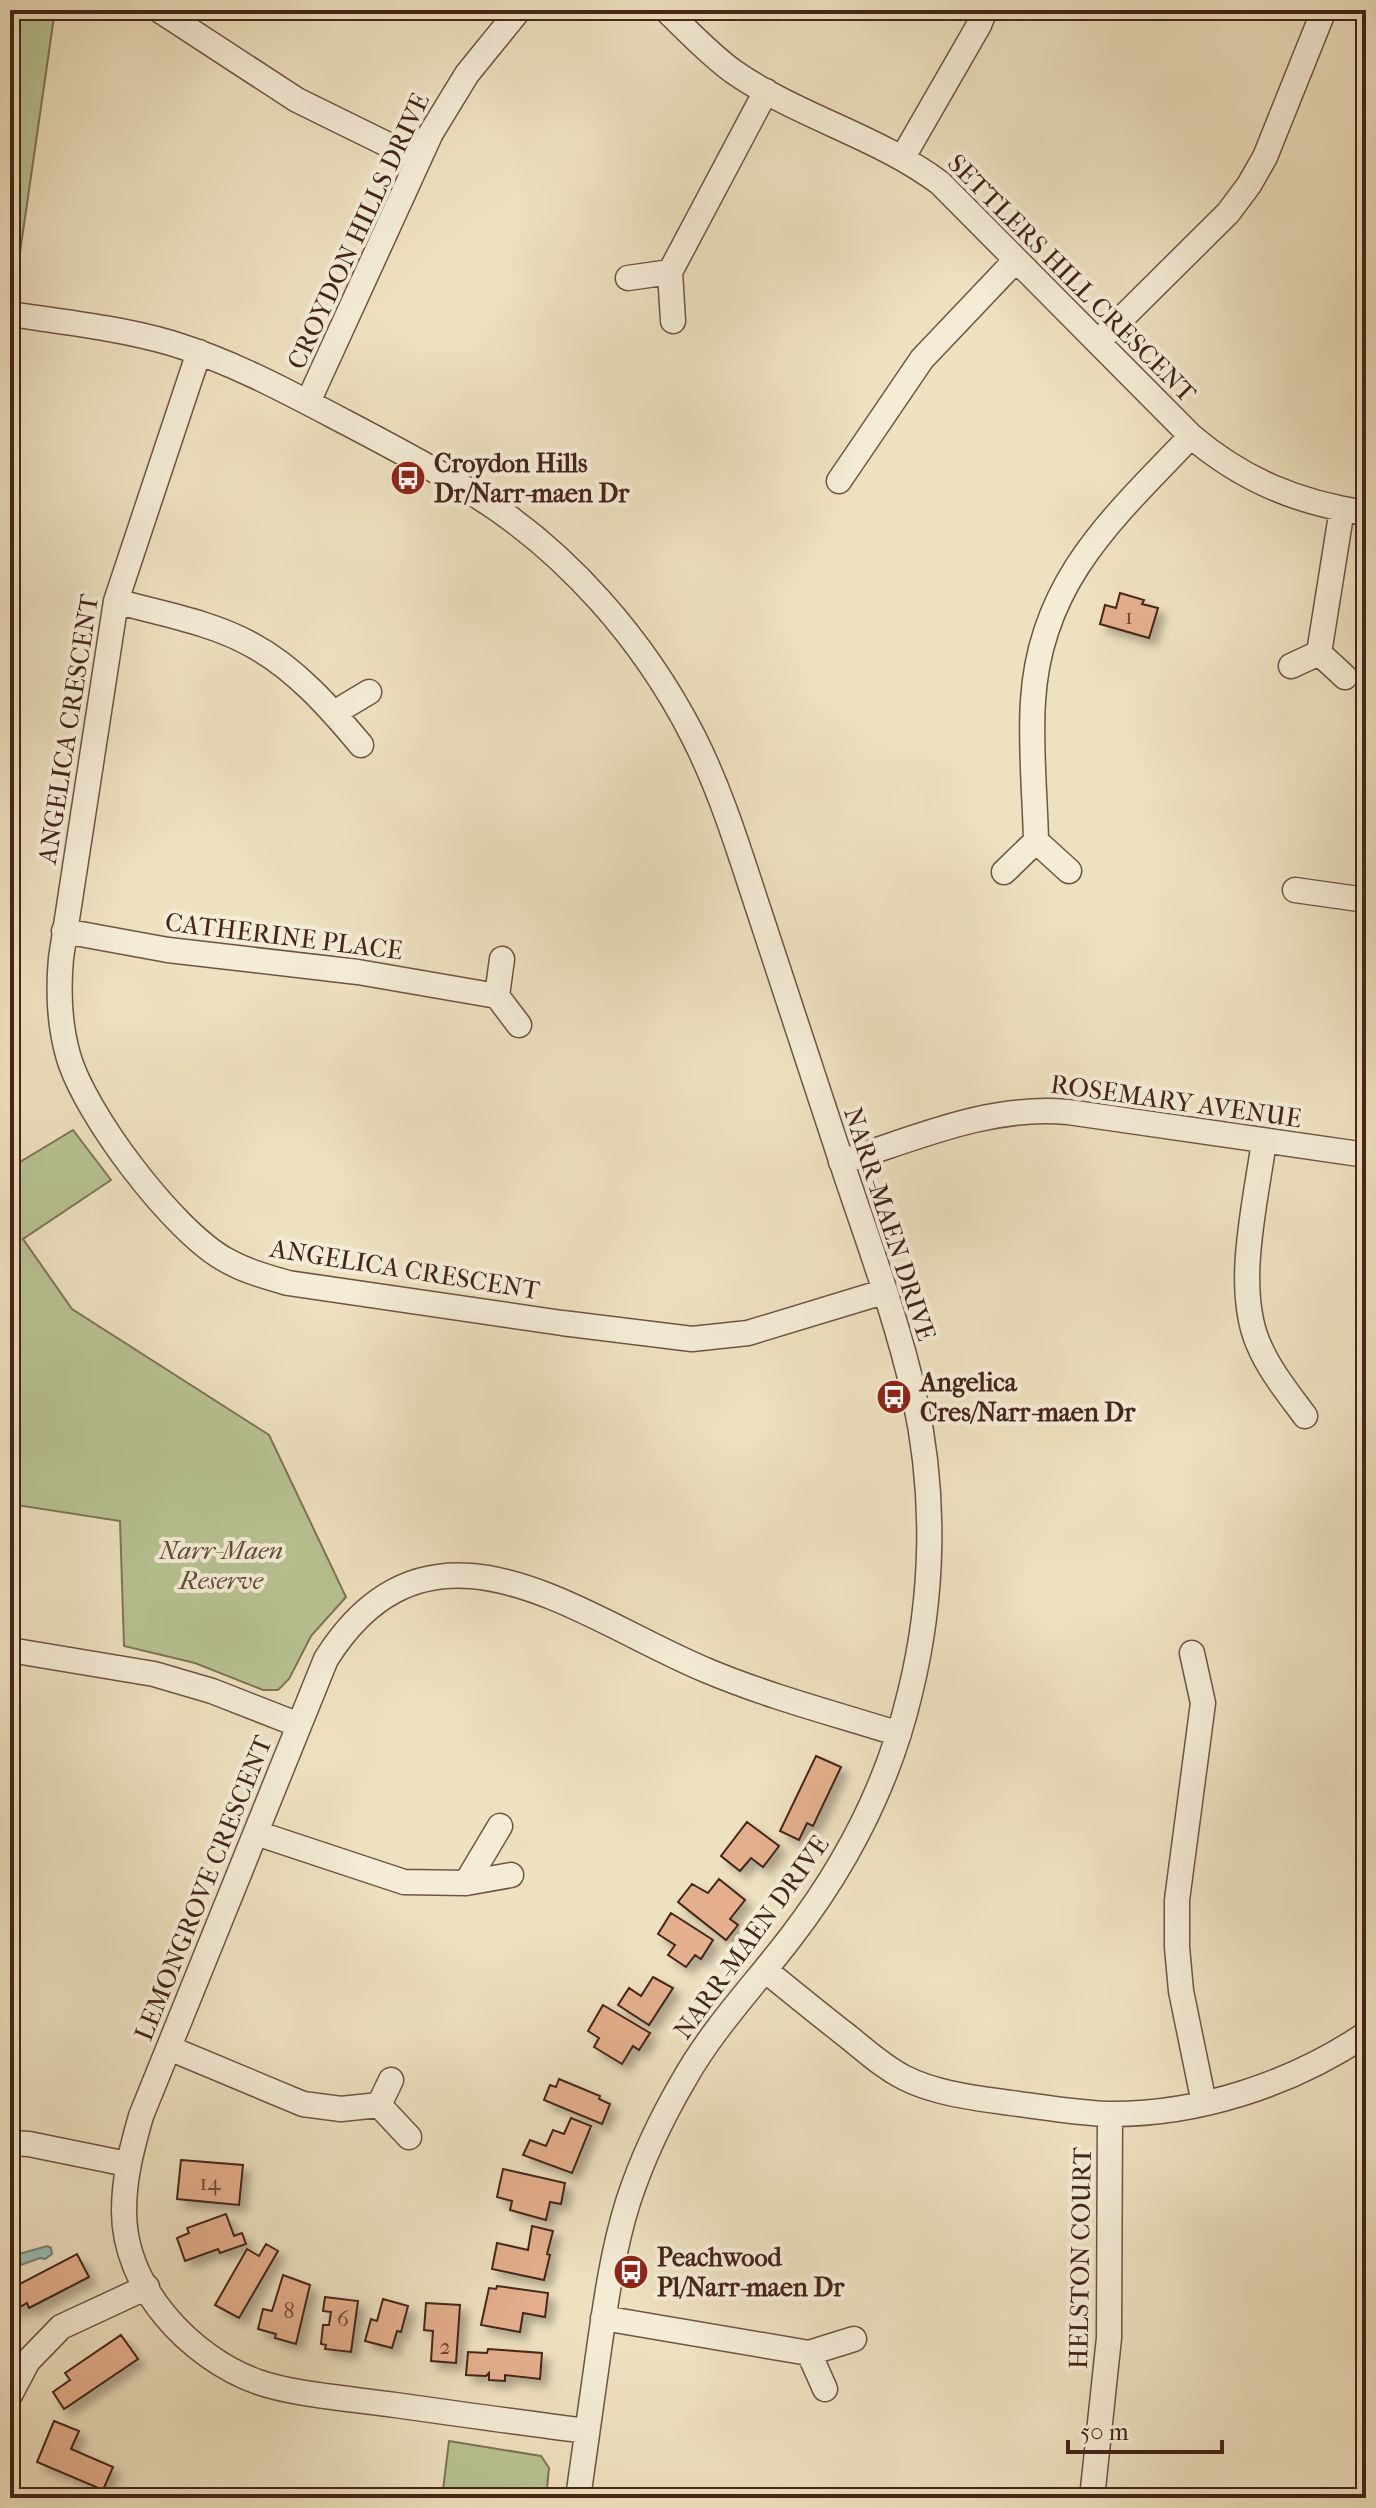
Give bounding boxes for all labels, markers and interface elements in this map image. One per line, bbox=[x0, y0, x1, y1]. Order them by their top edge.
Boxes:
street label: CROYDON HILLS DRIVE bbox=[281, 88, 436, 374]
street label: SETTLERS HILL CRESCENT bbox=[941, 148, 1202, 409]
place label: Croydon Hills Dr/Narr-maen Dr bbox=[434, 448, 630, 509]
bus stop icon: Croydon Hills Dr/Narr-maen Dr bbox=[389, 459, 427, 497]
street label: ANGELICA CRESCENT bbox=[32, 592, 105, 867]
house number: 1 bbox=[1125, 604, 1133, 630]
street label: CATHERINE PLACE bbox=[163, 907, 405, 966]
street label: ROSEMARY AVENUE bbox=[1048, 1069, 1304, 1134]
street label: NARR-MAEN DRIVE bbox=[837, 1103, 942, 1345]
street label: ANGELICA CRESCENT bbox=[267, 1233, 542, 1306]
place label: Angelica Cres/Narr-maen Dr bbox=[918, 1367, 1136, 1428]
bus stop icon: Angelica Cres/Narr-maen Dr bbox=[875, 1378, 913, 1416]
park label: Narr-Maen Reserve bbox=[158, 1535, 283, 1596]
street label: LEMONGROVE CRESCENT bbox=[128, 1731, 279, 2045]
street label: NARR-MAEN DRIVE bbox=[667, 1829, 836, 2045]
street label: HELSTON COURT bbox=[1063, 2146, 1098, 2369]
house number: 14 bbox=[200, 2170, 221, 2196]
place label: Peachwood Pl/Narr-maen Dr bbox=[657, 2242, 845, 2303]
bus stop icon: Peachwood Pl/Narr-maen Dr bbox=[612, 2253, 650, 2291]
house number: 8 bbox=[283, 2298, 295, 2324]
house number: 6 bbox=[337, 2306, 349, 2332]
house number: 2 bbox=[439, 2334, 451, 2360]
scale bar bbox=[1068, 2404, 1222, 2454]
text: 50 m bbox=[1080, 2418, 1129, 2446]

